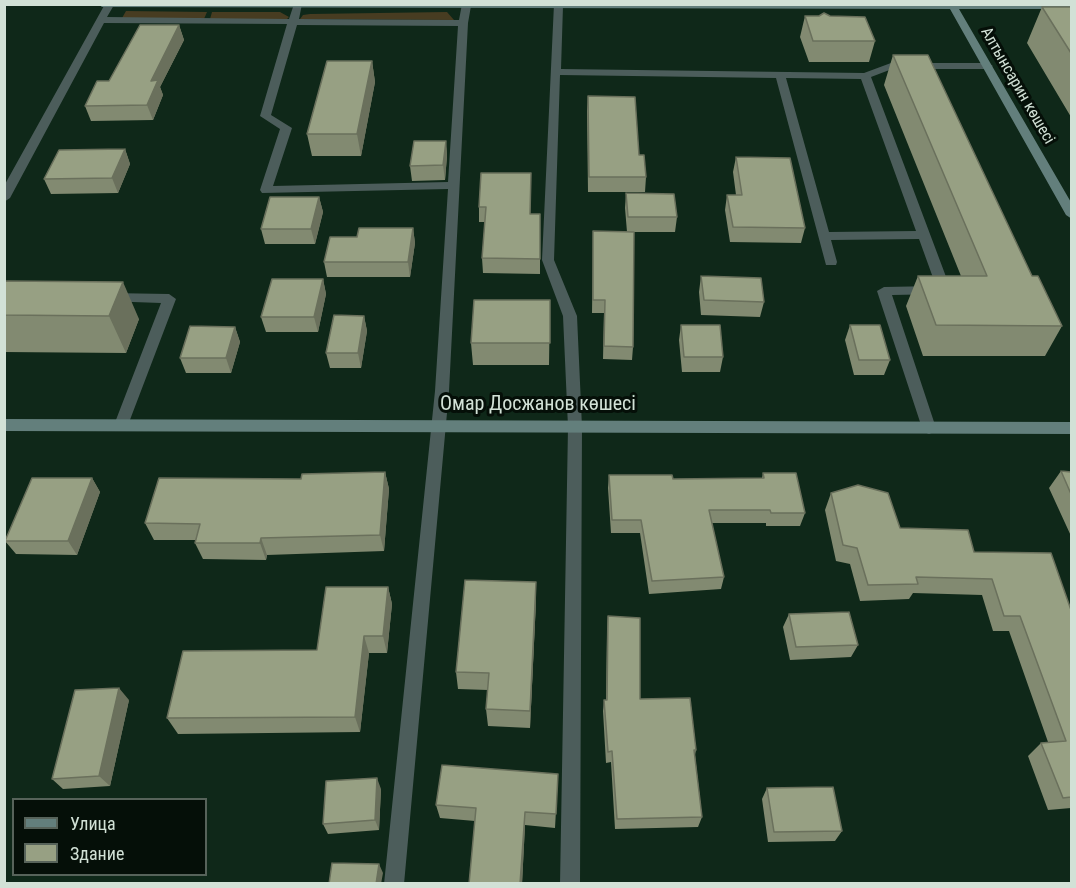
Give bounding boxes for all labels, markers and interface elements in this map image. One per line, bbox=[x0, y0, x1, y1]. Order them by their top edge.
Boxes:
street label: Алтынсарин көшесі bbox=[976, 24, 1058, 148]
street label: Омар Досжанов көшесі bbox=[440, 393, 636, 417]
legend bbox=[12, 798, 207, 876]
text: Улица bbox=[70, 813, 116, 834]
text: Здание bbox=[70, 843, 124, 864]

